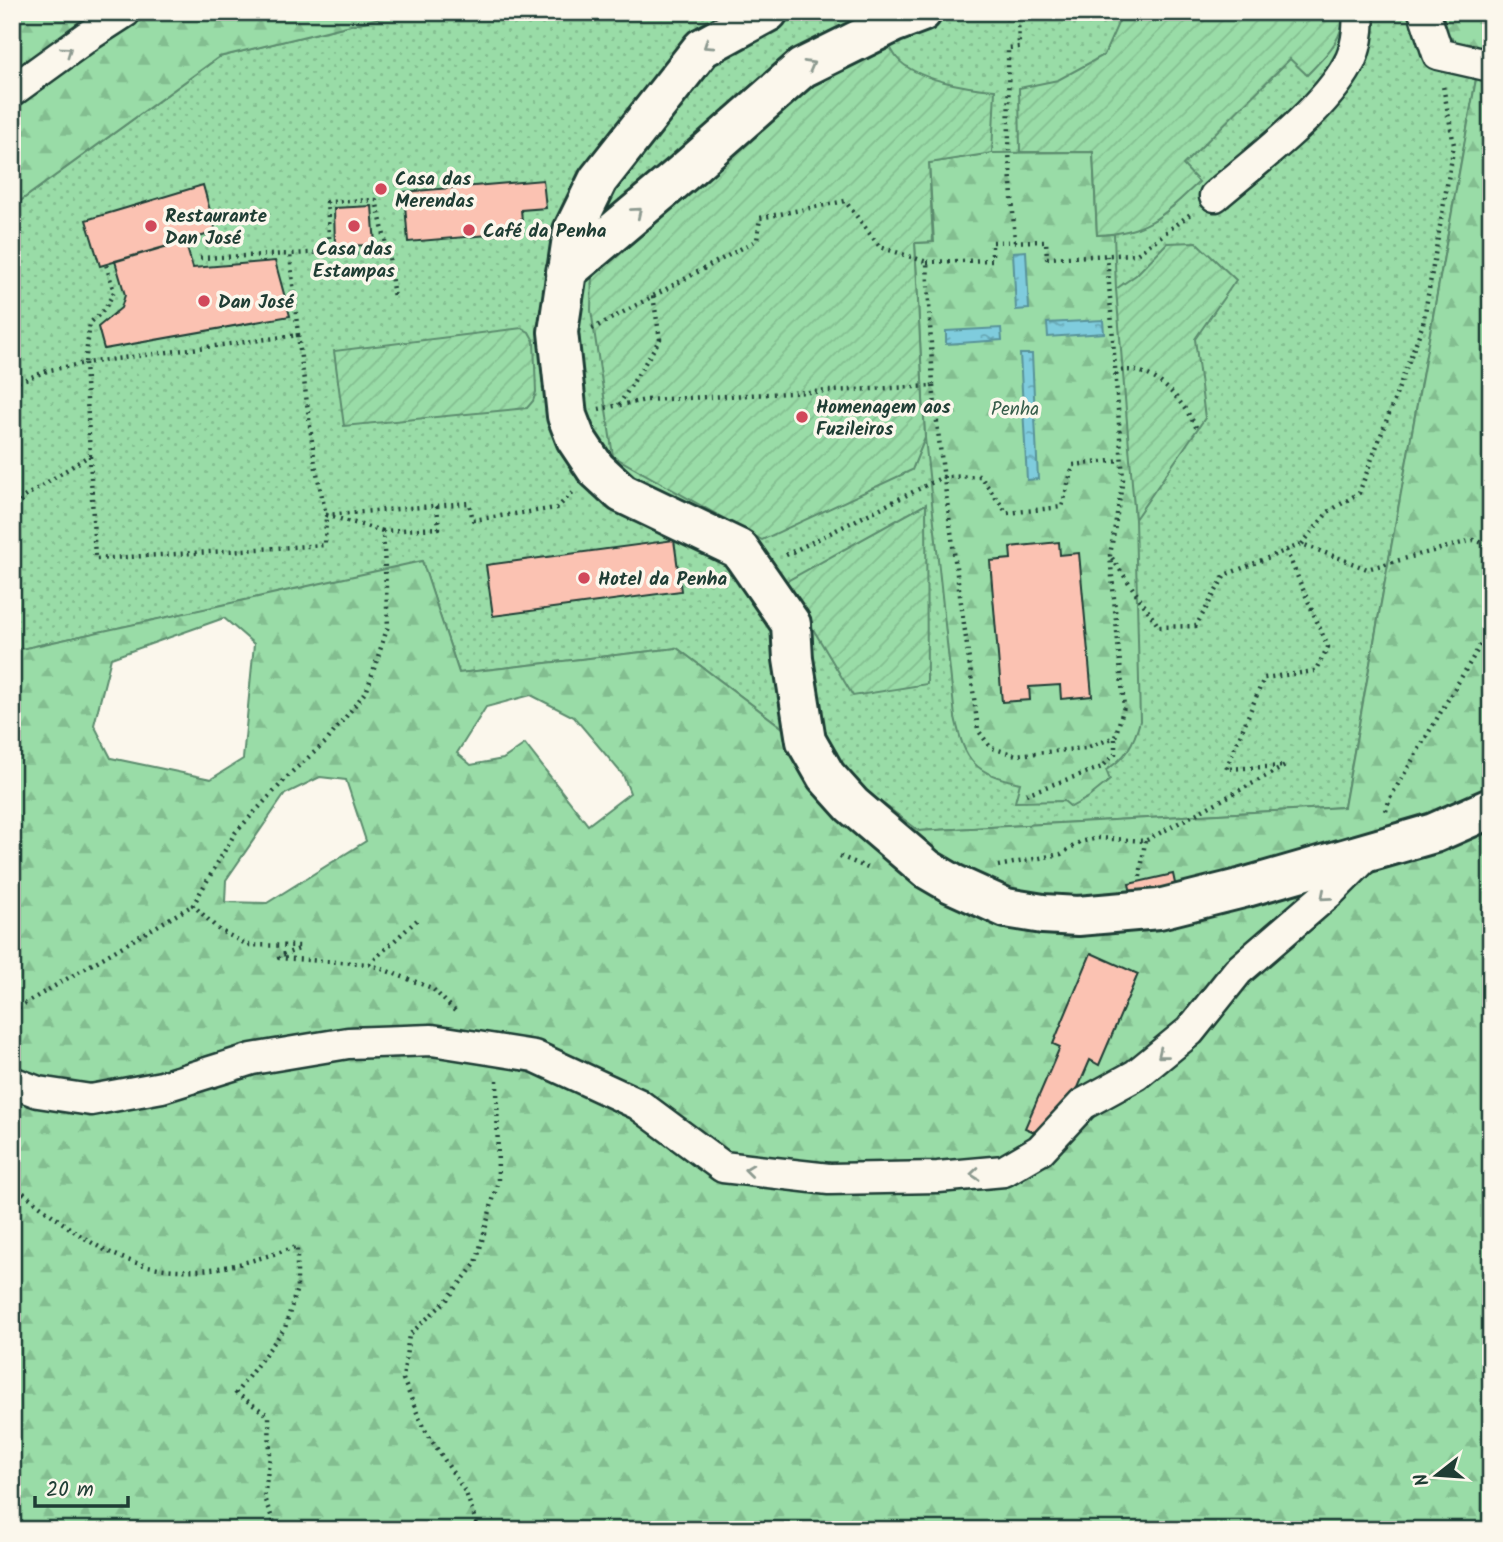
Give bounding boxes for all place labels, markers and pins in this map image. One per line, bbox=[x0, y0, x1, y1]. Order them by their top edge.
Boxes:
place label: Casa das Merendas bbox=[395, 165, 474, 217]
marker: Casa das Merendas bbox=[373, 181, 389, 197]
place label: Restaurante Dan José bbox=[165, 202, 267, 254]
place label: Café da Penha bbox=[483, 217, 607, 247]
marker: Restaurante Dan José bbox=[143, 218, 159, 234]
marker: Casa das Estampas bbox=[346, 218, 362, 234]
marker: Café da Penha bbox=[461, 222, 477, 238]
place label: Casa das Estampas bbox=[313, 235, 395, 287]
place label: Dan José bbox=[218, 288, 295, 318]
marker: Dan José bbox=[196, 293, 212, 309]
place label: Homenagem aos Fuzileiros bbox=[816, 393, 951, 445]
marker: Homenagem aos Fuzileiros bbox=[794, 409, 810, 425]
place label: Hotel da Penha bbox=[598, 565, 727, 595]
marker: Hotel da Penha bbox=[576, 570, 592, 586]

